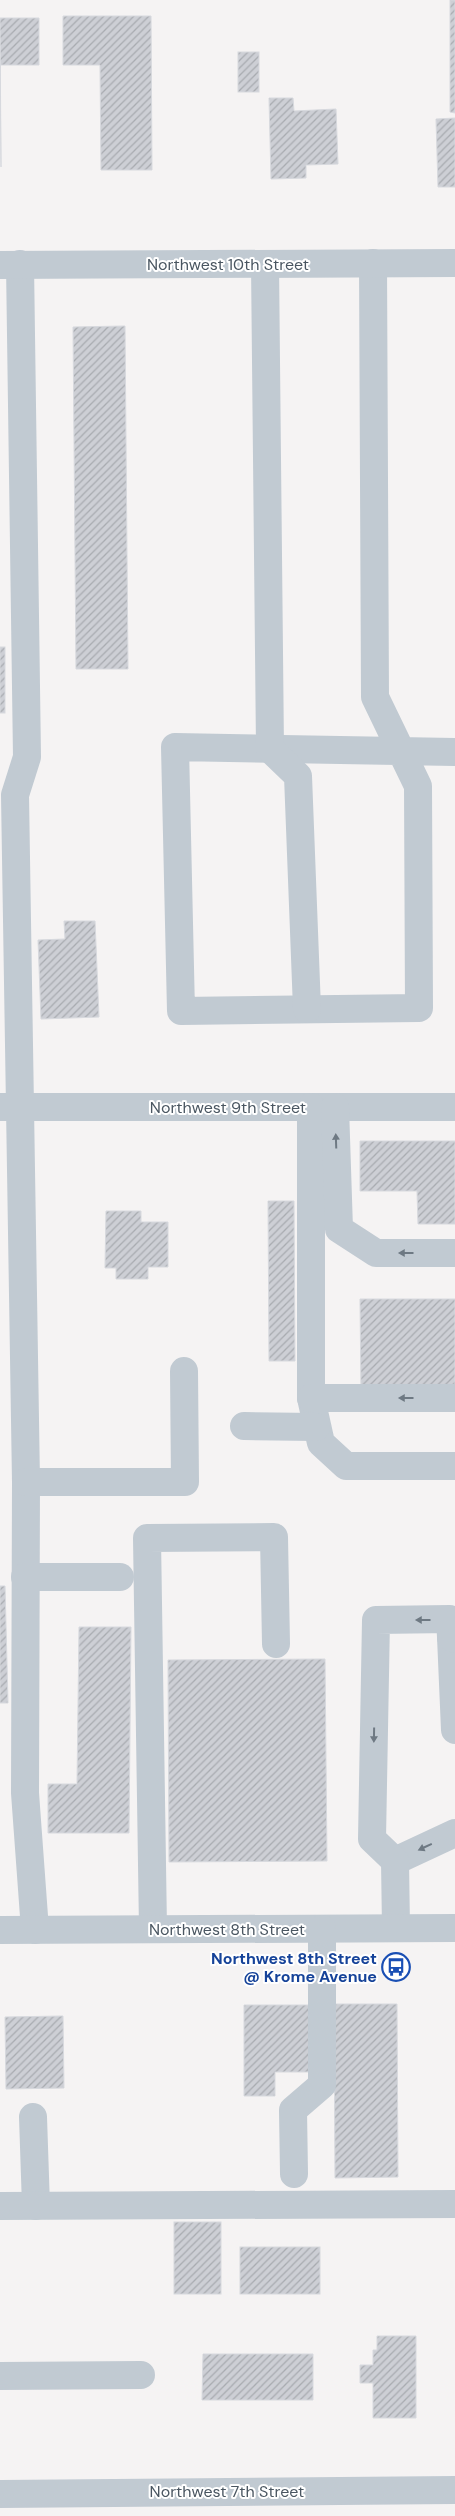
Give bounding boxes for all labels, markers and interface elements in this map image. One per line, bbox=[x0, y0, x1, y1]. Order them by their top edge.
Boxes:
street label: Northwest 10th Street bbox=[147, 254, 309, 275]
street label: Northwest 9th Street bbox=[150, 1097, 306, 1118]
one-way arrow bbox=[332, 1133, 340, 1149]
one-way arrow bbox=[398, 1249, 414, 1257]
one-way arrow bbox=[398, 1394, 414, 1402]
one-way arrow bbox=[415, 1616, 431, 1624]
one-way arrow bbox=[370, 1727, 378, 1743]
one-way arrow bbox=[418, 1844, 432, 1852]
street label: Northwest 8th Street bbox=[149, 1919, 305, 1940]
place label: Northwest 8th Street @ Krome Avenue bbox=[211, 1948, 377, 1987]
bus stop icon: Northwest 8th Street @ Krome Avenue bbox=[381, 1952, 411, 1982]
street label: Northwest 7th Street bbox=[150, 2481, 304, 2502]

